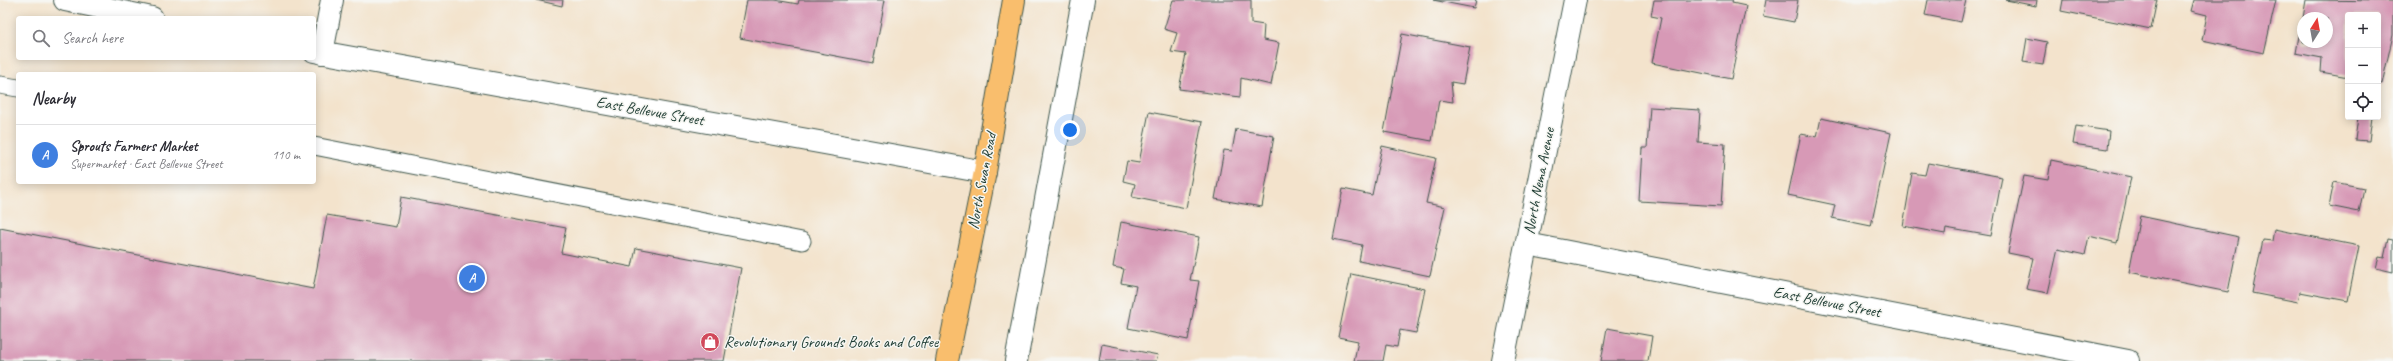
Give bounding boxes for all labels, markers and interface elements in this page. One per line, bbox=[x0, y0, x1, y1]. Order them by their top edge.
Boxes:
north arrow bbox=[2297, 12, 2333, 48]
map controls bbox=[2345, 12, 2381, 120]
button: + bbox=[2345, 12, 2381, 48]
search box bbox=[16, 16, 316, 60]
icon: search bbox=[30, 27, 52, 49]
text: Search here bbox=[62, 29, 123, 48]
button: − bbox=[2345, 48, 2381, 84]
button: locate bbox=[2345, 84, 2381, 120]
text: Nearby bbox=[32, 88, 75, 109]
street label: East Bellevue Street bbox=[595, 92, 707, 131]
your location bbox=[1060, 120, 1080, 140]
street label: North Nema Avenue bbox=[1519, 124, 1559, 236]
street label: North Swan Road bbox=[963, 128, 1002, 231]
text: Sprouts Farmers Market bbox=[70, 137, 197, 156]
text: A bbox=[42, 147, 48, 163]
text: 110 m bbox=[272, 147, 300, 163]
text: Supermarket · East Bellevue Street bbox=[70, 156, 223, 172]
pin: A bbox=[459, 263, 485, 293]
street label: East Bellevue Street bbox=[1772, 282, 1884, 323]
shop icon: Revolutionary Grounds Books and Coffee bbox=[699, 331, 721, 353]
place label: Revolutionary Grounds Books and Coffee bbox=[724, 332, 940, 352]

